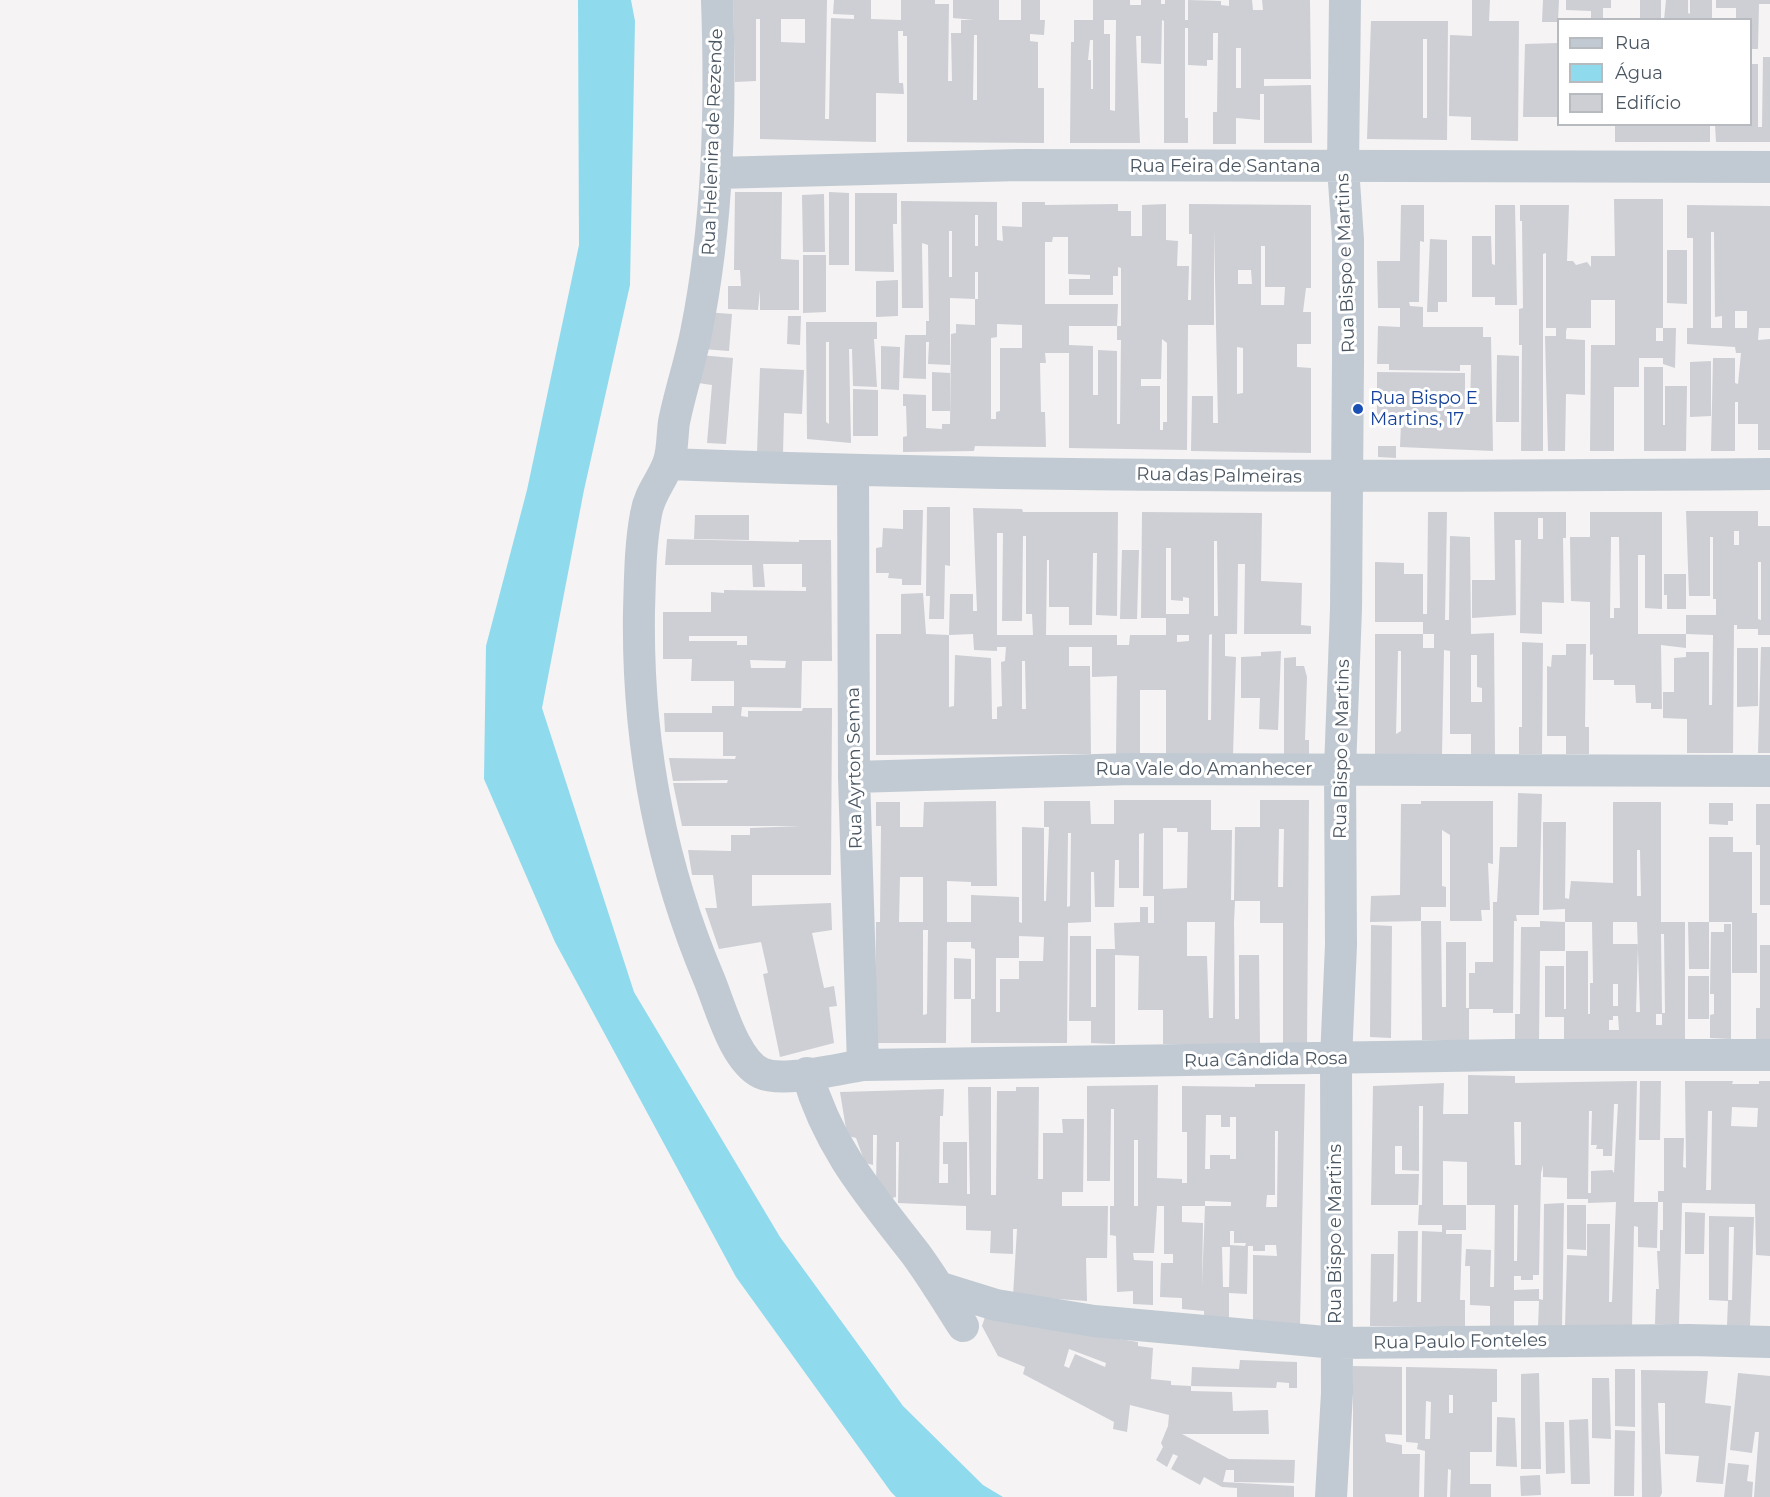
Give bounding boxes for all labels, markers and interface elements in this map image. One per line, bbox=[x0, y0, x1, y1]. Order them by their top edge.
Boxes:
legend bbox=[1557, 18, 1752, 126]
street label: Rua Helenira de Rezende bbox=[698, 28, 728, 256]
text: Rua bbox=[1615, 32, 1651, 54]
text: Água bbox=[1615, 62, 1663, 84]
text: Edifício bbox=[1615, 92, 1681, 114]
street label: Rua Feira de Santana bbox=[1129, 156, 1321, 178]
street label: Rua Bispo e Martins bbox=[1332, 173, 1360, 353]
place label: Rua Bispo E Martins, 17 bbox=[1370, 388, 1478, 430]
marker: Rua Bispo E Martins, 17 bbox=[1351, 402, 1365, 416]
street label: Rua das Palmeiras bbox=[1136, 464, 1302, 488]
street label: Rua Bispo e Martins bbox=[1330, 659, 1354, 839]
street label: Rua Ayrton Senna bbox=[843, 687, 867, 849]
street label: Rua Vale do Amanhecer bbox=[1095, 759, 1313, 781]
street label: Rua Cândida Rosa bbox=[1184, 1048, 1348, 1072]
street label: Rua Bispo e Martins bbox=[1325, 1144, 1347, 1324]
street label: Rua Paulo Fonteles bbox=[1373, 1330, 1547, 1354]

